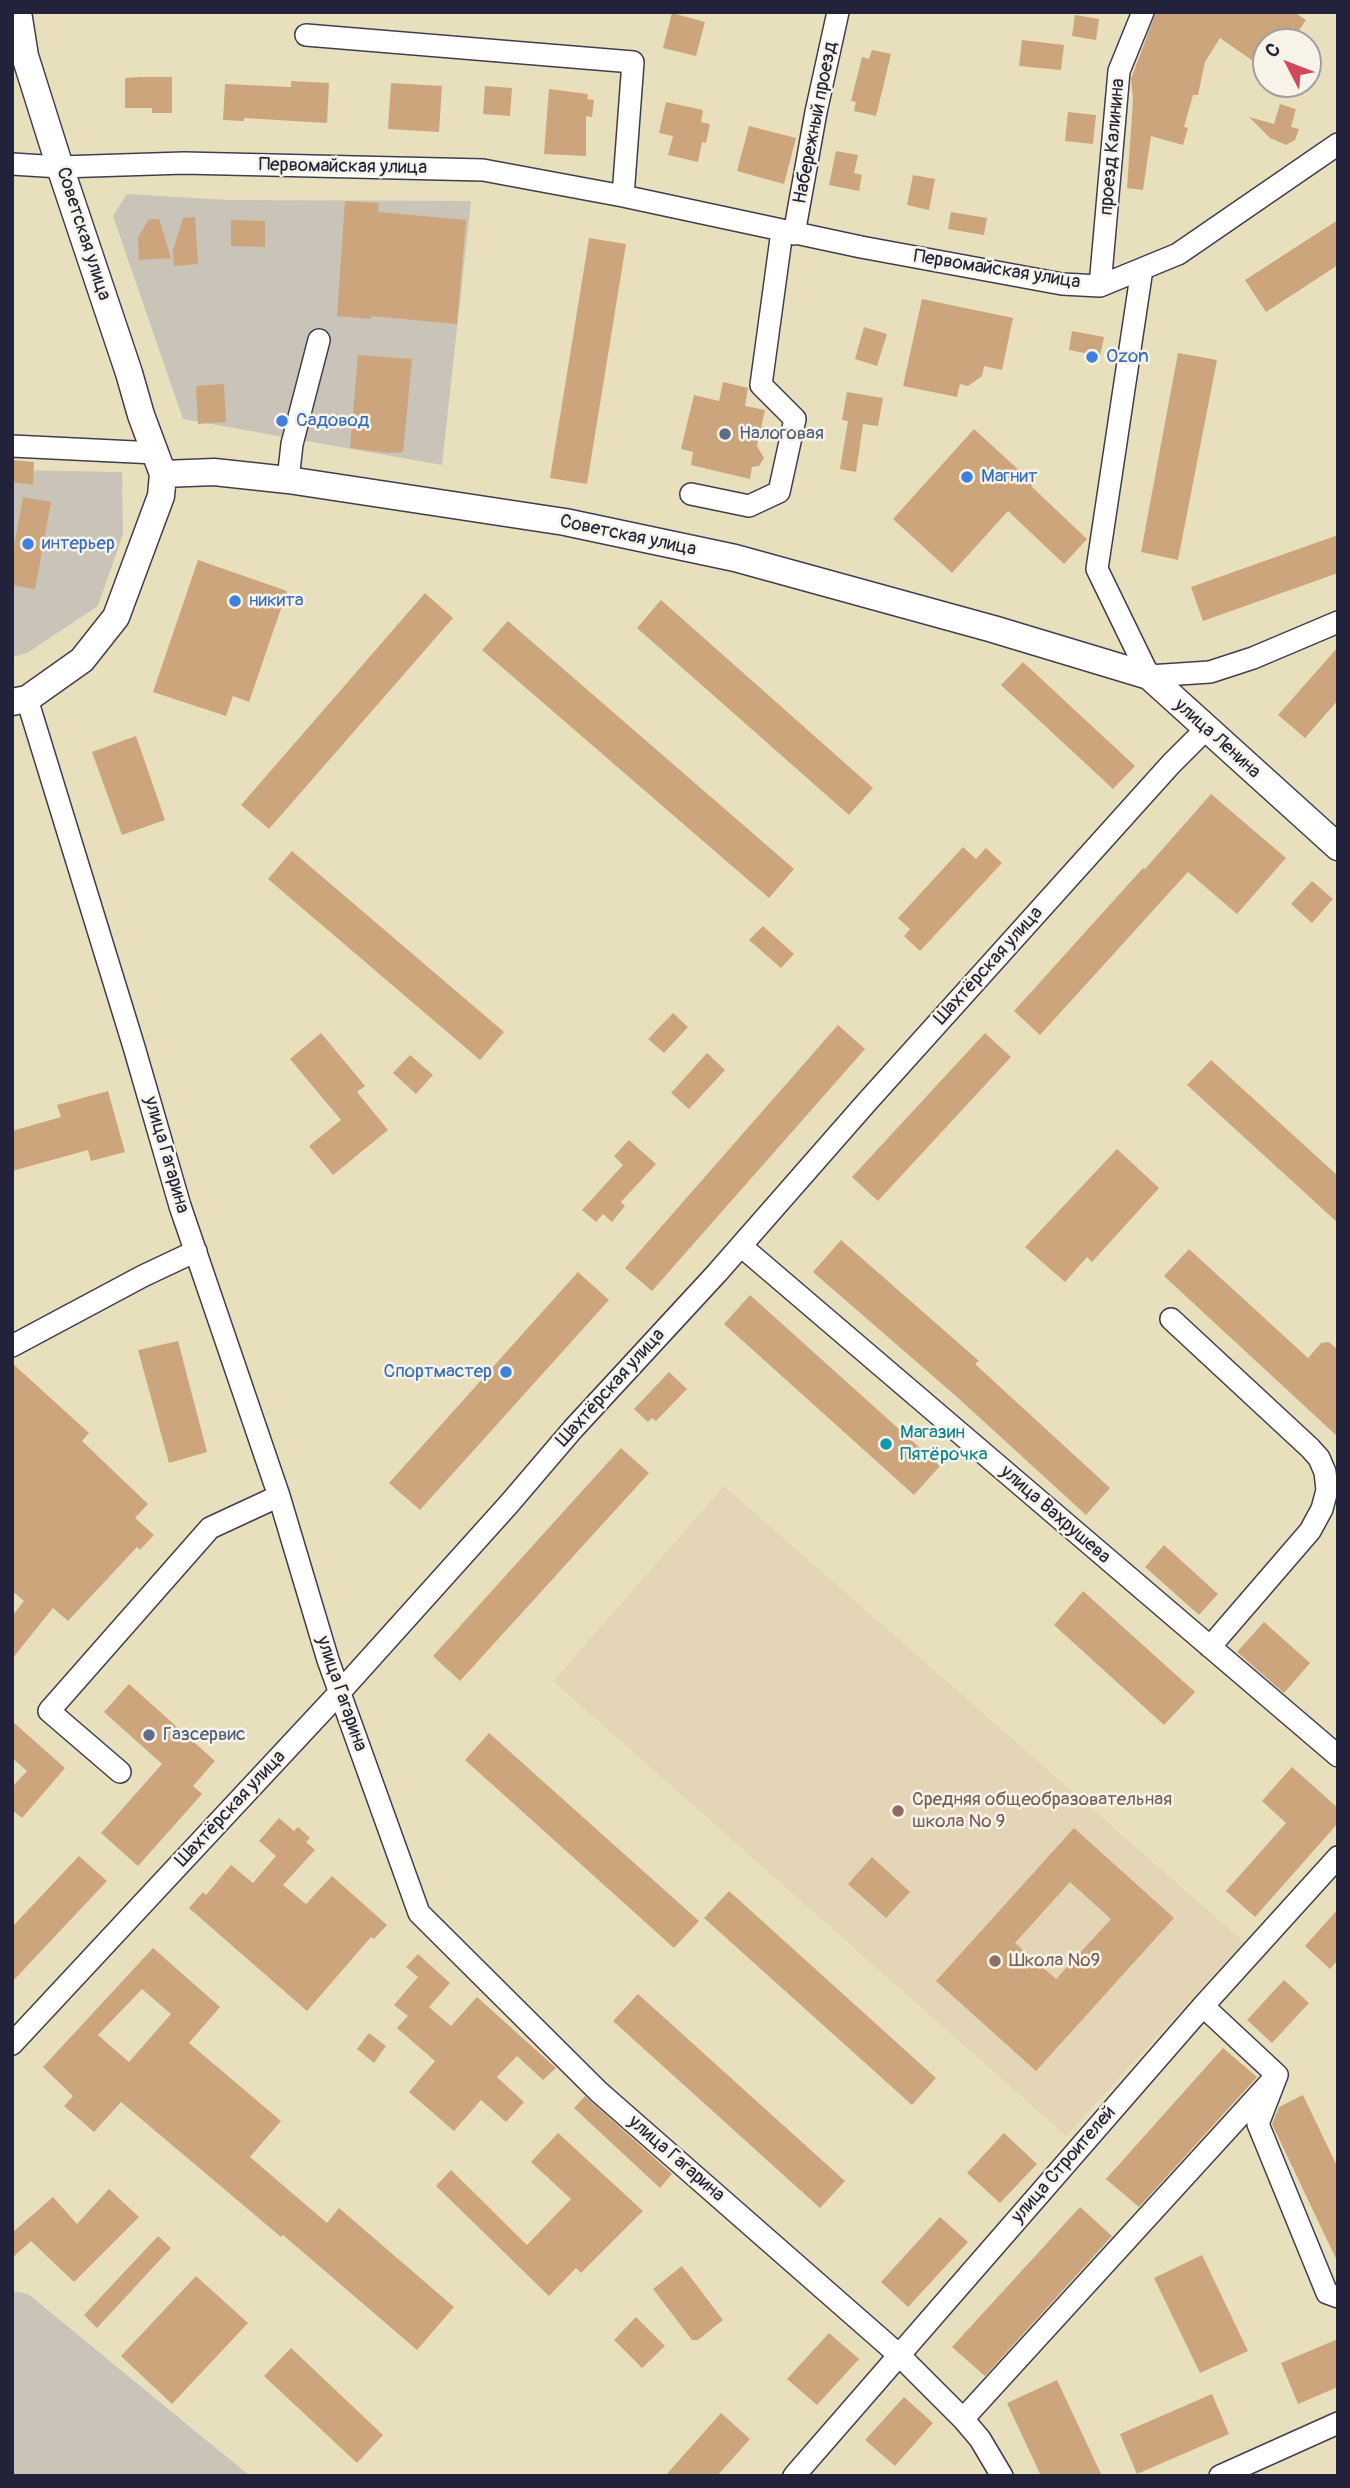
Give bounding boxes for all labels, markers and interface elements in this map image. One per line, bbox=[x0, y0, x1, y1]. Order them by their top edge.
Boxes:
north arrow bbox=[1252, 28, 1322, 98]
text: С bbox=[1260, 38, 1286, 63]
street label: Набережный проезд bbox=[789, 40, 843, 206]
street label: проезд Калинина bbox=[1096, 78, 1130, 216]
street label: Первомайская улица bbox=[259, 154, 427, 180]
street label: Советская улица bbox=[51, 164, 115, 304]
street label: Первомайская улица bbox=[912, 246, 1082, 294]
place label: Ozon bbox=[1106, 346, 1149, 368]
marker: Ozon bbox=[1084, 349, 1100, 365]
place label: Садовод bbox=[296, 410, 369, 432]
marker: Садовод bbox=[274, 413, 290, 429]
place label: Налоговая bbox=[739, 423, 824, 445]
marker: Налоговая bbox=[717, 426, 733, 442]
place label: Магнит bbox=[981, 466, 1037, 488]
marker: Магнит bbox=[959, 469, 975, 485]
street label: Советская улица bbox=[558, 510, 698, 562]
place label: интерьер bbox=[42, 533, 115, 555]
marker: интерьер bbox=[20, 536, 36, 552]
place label: никита bbox=[249, 590, 304, 612]
marker: никита bbox=[227, 593, 243, 609]
street label: улица Ленина bbox=[1169, 694, 1265, 784]
street label: Шахтёрская улица bbox=[930, 902, 1048, 1030]
street label: улица Гагарина bbox=[138, 1094, 194, 1216]
street label: Шахтёрская улица bbox=[552, 1324, 670, 1452]
place label: Спортмастер bbox=[383, 1361, 492, 1383]
marker: Спортмастер bbox=[498, 1364, 514, 1380]
place label: Магазин Пятёрочка bbox=[900, 1422, 988, 1466]
marker: Магазин Пятёрочка bbox=[878, 1436, 894, 1452]
street label: улица Вахрушева bbox=[995, 1461, 1115, 1569]
street label: улица Гагарина bbox=[311, 1633, 371, 1755]
place label: Газсервис bbox=[163, 1724, 246, 1746]
marker: Газсервис bbox=[141, 1727, 157, 1743]
street label: Шахтёрская улица bbox=[171, 1746, 291, 1872]
place label: Средняя общеобразовательная школа № 9 bbox=[912, 1789, 1172, 1833]
marker: Средняя общеобразовательная школа № 9 bbox=[890, 1803, 906, 1819]
place label: Школа №9 bbox=[1009, 1950, 1100, 1972]
marker: Школа №9 bbox=[987, 1953, 1003, 1969]
street label: улица Строителей bbox=[1007, 2102, 1121, 2228]
street label: улица Гагарина bbox=[623, 2111, 729, 2207]

